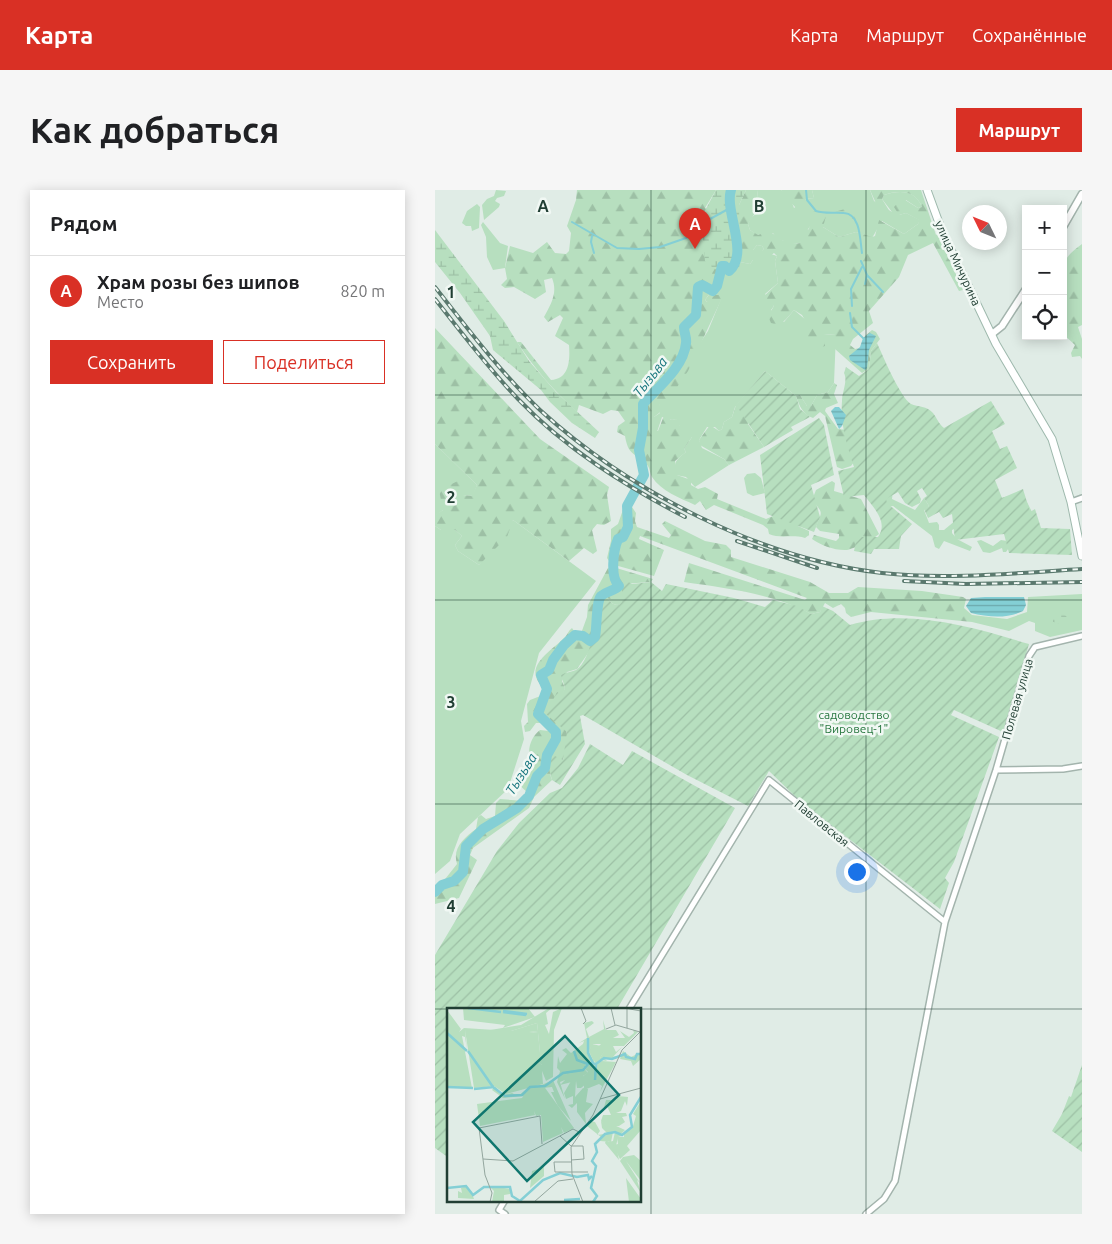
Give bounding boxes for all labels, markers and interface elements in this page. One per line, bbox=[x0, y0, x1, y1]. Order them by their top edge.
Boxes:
text: Карта bbox=[25, 22, 93, 49]
text: Карта bbox=[790, 25, 838, 45]
text: Маршрут bbox=[866, 25, 944, 45]
text: Сохранённые bbox=[972, 25, 1087, 45]
button: Маршрут bbox=[956, 108, 1082, 152]
text: Как добраться bbox=[30, 110, 279, 150]
text: A bbox=[537, 197, 549, 215]
text: B bbox=[754, 197, 764, 215]
north arrow bbox=[962, 205, 1007, 250]
map controls bbox=[1022, 205, 1067, 340]
button: + bbox=[1022, 205, 1067, 250]
pin: A bbox=[679, 208, 711, 249]
text: Рядом bbox=[50, 211, 118, 235]
street label: улица Мичурина bbox=[933, 218, 983, 308]
button: − bbox=[1022, 250, 1067, 295]
text: Храм розы без шипов bbox=[97, 271, 300, 293]
text: A bbox=[60, 282, 72, 300]
text: 820 m bbox=[340, 282, 385, 300]
text: 1 bbox=[446, 283, 456, 301]
text: Место bbox=[97, 293, 144, 311]
button: locate bbox=[1022, 295, 1067, 340]
button: Сохранить bbox=[50, 340, 213, 384]
button: Поделиться bbox=[223, 340, 385, 384]
water label: Тызьва bbox=[630, 354, 671, 400]
text: 2 bbox=[446, 488, 456, 506]
street label: Полевая улица bbox=[999, 657, 1035, 741]
text: 3 bbox=[446, 693, 456, 711]
park label: садоводство "Вировец-1" bbox=[818, 708, 890, 735]
water label: Тызьва bbox=[502, 750, 540, 798]
street label: Павловская bbox=[792, 797, 852, 849]
your location bbox=[844, 859, 870, 885]
text: 4 bbox=[446, 897, 456, 915]
inset map bbox=[447, 1008, 641, 1202]

